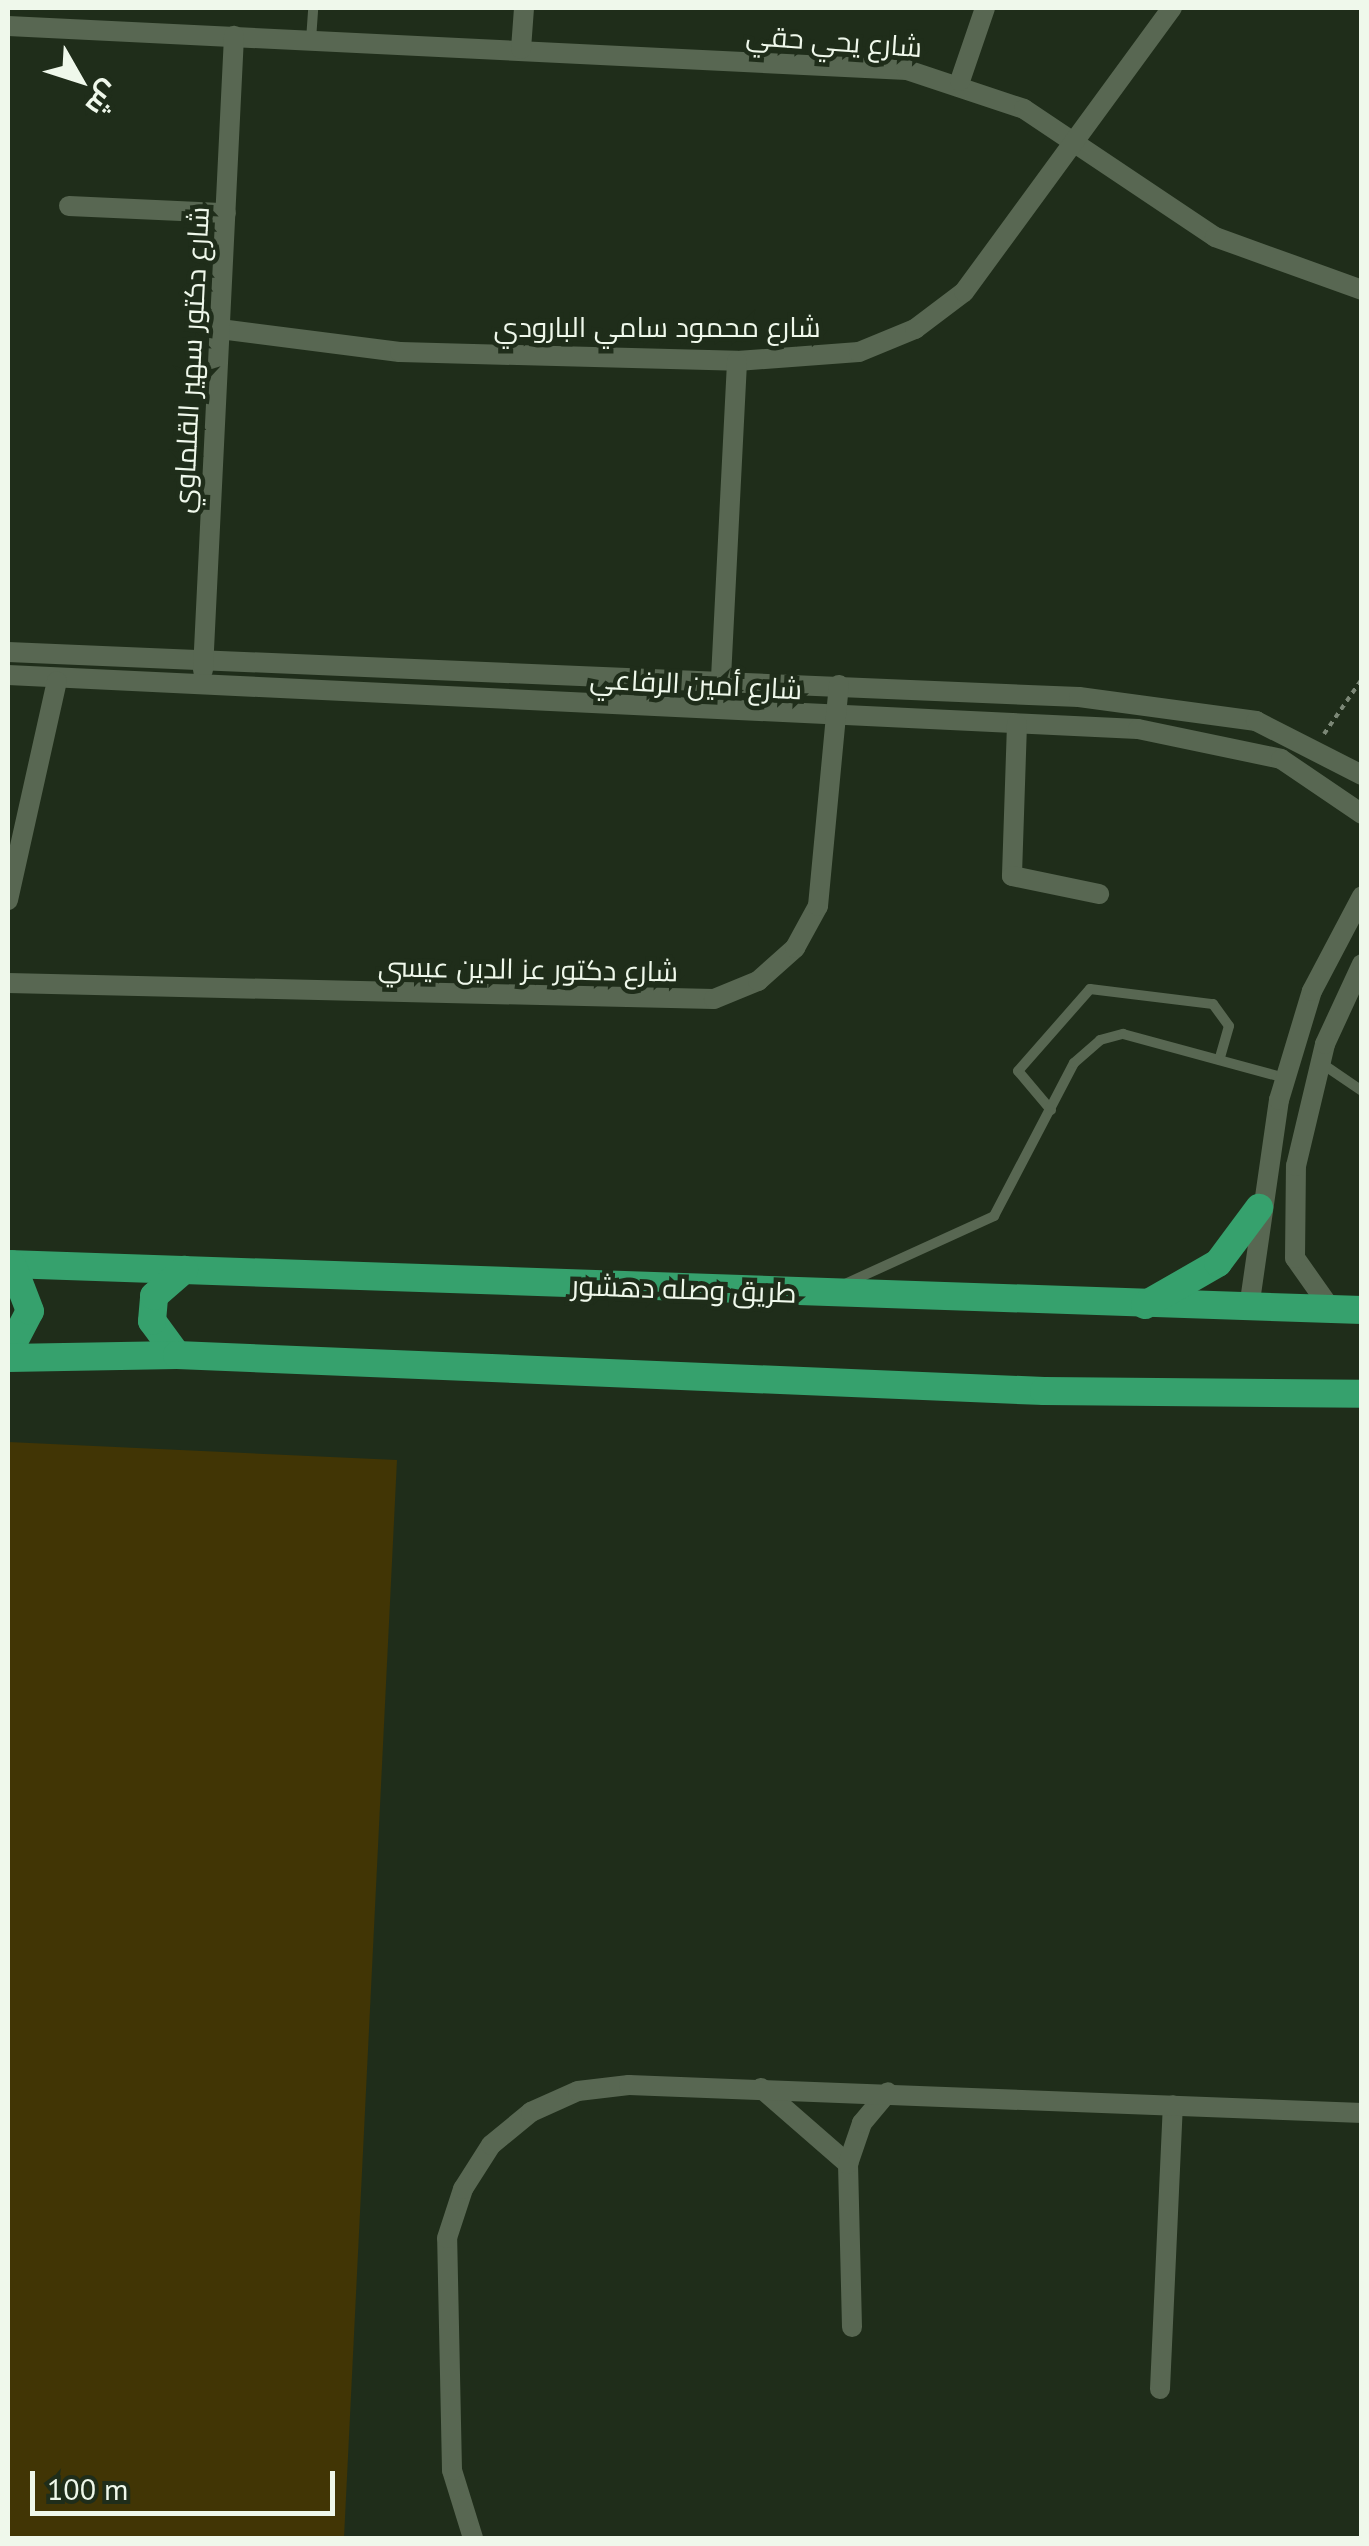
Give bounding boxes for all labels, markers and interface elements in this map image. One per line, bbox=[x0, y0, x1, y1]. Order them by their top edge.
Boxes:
street label: شارع يحي حقي bbox=[745, 18, 923, 64]
north arrow bbox=[30, 30, 130, 130]
text: ش bbox=[78, 74, 129, 125]
street label: شارع دكتور سهير القلماوي bbox=[166, 206, 216, 514]
street label: شارع محمود سامي البارودي bbox=[493, 310, 821, 344]
street label: شارع أمين الرفاعي bbox=[589, 662, 803, 706]
street label: شارع دكتور عز الدين عيسي bbox=[378, 950, 678, 988]
street label: طريق وصله دهشور bbox=[571, 1268, 797, 1310]
scale bar bbox=[35, 2451, 340, 2513]
text: 100 m bbox=[47, 2469, 128, 2508]

